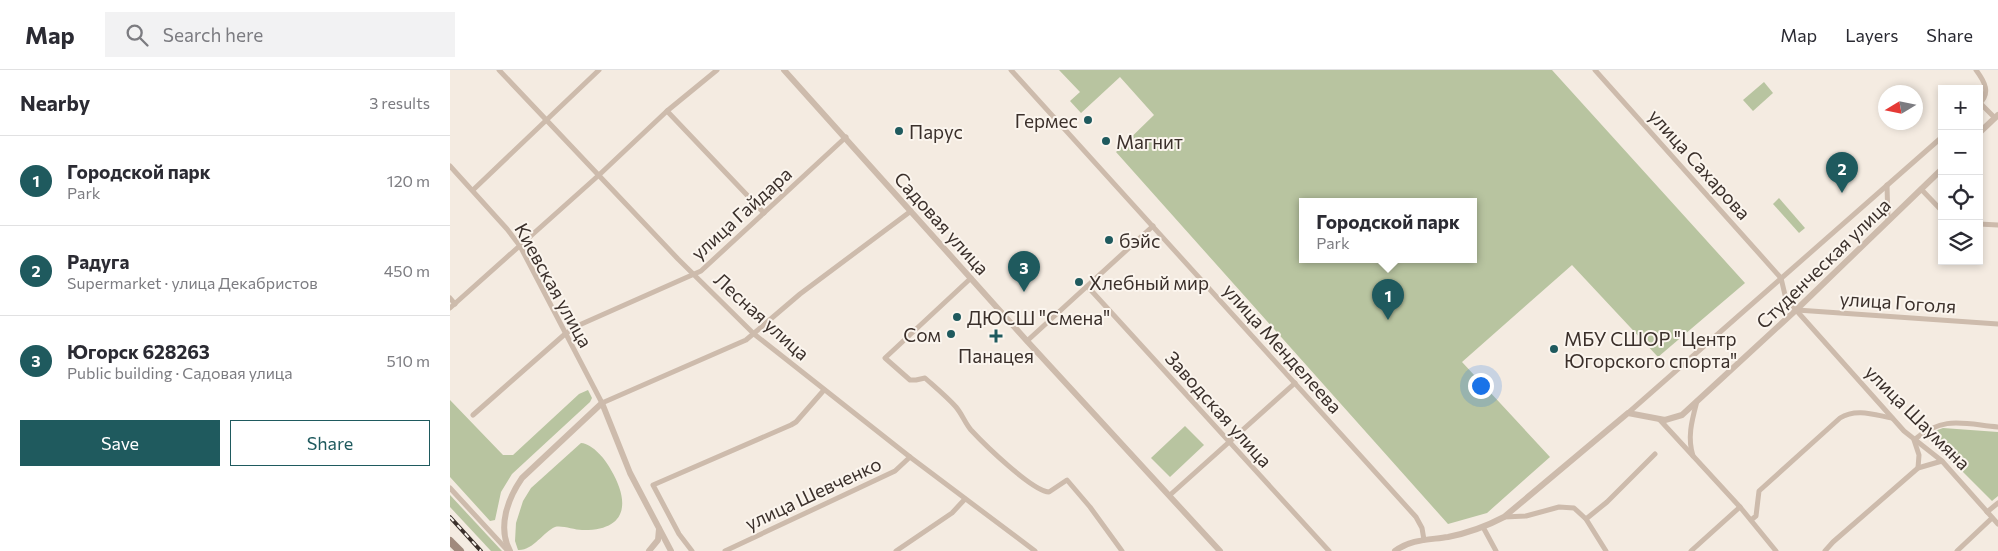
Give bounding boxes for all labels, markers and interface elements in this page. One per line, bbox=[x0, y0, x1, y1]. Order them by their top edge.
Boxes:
search box bbox=[105, 12, 455, 57]
text: Map bbox=[25, 20, 75, 49]
icon: search bbox=[123, 21, 151, 49]
text: Search here bbox=[163, 23, 263, 46]
text: Map bbox=[1780, 24, 1817, 46]
text: Layers bbox=[1845, 24, 1898, 46]
text: Share bbox=[1926, 24, 1973, 46]
north arrow bbox=[1878, 85, 1923, 130]
map controls bbox=[1938, 85, 1983, 265]
button: + bbox=[1938, 85, 1983, 130]
text: Nearby bbox=[20, 90, 90, 115]
text: 3 results bbox=[369, 93, 430, 112]
street label: улица Сахарова bbox=[1644, 104, 1756, 224]
place label: Гермес bbox=[1015, 109, 1078, 132]
marker: Гермес bbox=[1082, 114, 1094, 126]
place label: Парус bbox=[909, 120, 963, 143]
marker: Парус bbox=[893, 125, 905, 137]
place label: Магнит bbox=[1116, 130, 1183, 153]
button: − bbox=[1938, 130, 1983, 175]
marker: Магнит bbox=[1100, 135, 1112, 147]
pin: 2 bbox=[1826, 152, 1858, 193]
text: Городской парк bbox=[67, 160, 211, 183]
street label: улица Гайдара bbox=[686, 162, 796, 264]
street label: Садовая улица bbox=[890, 167, 994, 279]
text: 1 bbox=[32, 171, 40, 190]
text: 120 m bbox=[387, 171, 430, 190]
button: locate bbox=[1938, 175, 1983, 220]
text: Park bbox=[67, 183, 100, 202]
street label: Студенческая улица bbox=[1751, 193, 1895, 333]
popup bbox=[1299, 198, 1477, 263]
text: Городской парк bbox=[1316, 210, 1460, 233]
street label: Киевская улица bbox=[510, 219, 598, 351]
button: layers bbox=[1938, 220, 1983, 265]
place label: бэйс bbox=[1119, 229, 1160, 252]
text: Park bbox=[1316, 233, 1350, 252]
marker: бэйс bbox=[1103, 234, 1115, 246]
text: Радуга bbox=[67, 250, 129, 273]
pin: 3 bbox=[1008, 251, 1040, 292]
text: 2 bbox=[31, 261, 41, 280]
text: 450 m bbox=[384, 261, 430, 280]
street label: Лесная улица bbox=[710, 267, 814, 365]
place label: Хлебный мир bbox=[1089, 271, 1209, 294]
text: Supermarket · улица Декабристов bbox=[67, 273, 318, 292]
marker: Хлебный мир bbox=[1073, 276, 1085, 288]
street label: улица Менделеева bbox=[1219, 278, 1347, 418]
pin: 1 bbox=[1372, 279, 1404, 320]
street label: улица Гоголя bbox=[1839, 286, 1957, 318]
place label: ДЮСШ "Смена" bbox=[967, 306, 1110, 329]
marker: ДЮСШ "Смена" bbox=[951, 311, 963, 323]
place label: Сом bbox=[903, 323, 941, 346]
place label: МБУ СШОР "Центр Югорского спорта" bbox=[1564, 327, 1737, 372]
marker: Сом bbox=[945, 328, 957, 340]
marker: Панацея bbox=[990, 330, 1002, 342]
text: Югорск 628263 bbox=[67, 340, 210, 363]
marker: МБУ СШОР "Центр Югорского спорта" bbox=[1548, 343, 1560, 355]
place label: Панацея bbox=[958, 344, 1034, 367]
street label: Заводская улица bbox=[1161, 346, 1277, 472]
text: 3 bbox=[31, 351, 41, 370]
text: 510 m bbox=[387, 351, 430, 370]
street label: улица Шаумяна bbox=[1861, 360, 1975, 474]
text: Public building · Садовая улица bbox=[67, 363, 292, 382]
your location bbox=[1468, 373, 1494, 399]
button: Save bbox=[20, 420, 220, 466]
button: Share bbox=[230, 420, 430, 466]
street label: улица Шевченко bbox=[741, 451, 885, 535]

